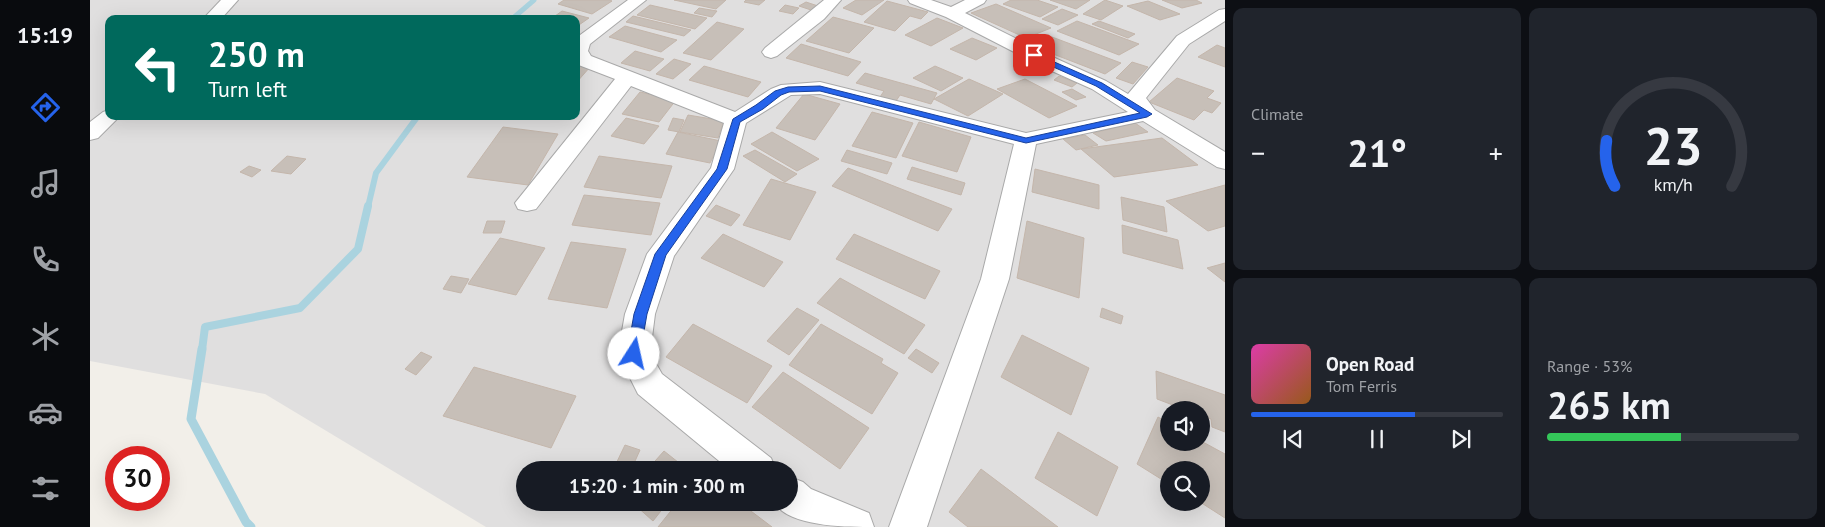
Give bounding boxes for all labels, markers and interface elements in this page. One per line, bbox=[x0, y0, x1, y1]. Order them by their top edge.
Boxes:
text: 15:19 bbox=[17, 21, 73, 49]
text: 250 m bbox=[208, 31, 305, 77]
pin bbox=[1013, 34, 1055, 76]
icon: left bbox=[125, 35, 190, 100]
icon: arrive bbox=[1020, 41, 1048, 69]
text: Turn left bbox=[208, 75, 287, 103]
icon: directions bbox=[28, 90, 63, 125]
text: Climate bbox=[1251, 104, 1303, 124]
text: 23 bbox=[1644, 112, 1702, 179]
text: 21° bbox=[1347, 128, 1407, 177]
text: − bbox=[1251, 134, 1265, 171]
text: + bbox=[1489, 134, 1503, 171]
icon: music bbox=[28, 166, 63, 201]
text: km/h bbox=[1653, 173, 1693, 196]
icon: phone bbox=[28, 242, 63, 277]
icon: climate bbox=[28, 319, 63, 354]
position arrow bbox=[607, 327, 659, 379]
text: Open Road bbox=[1326, 352, 1414, 376]
text: Range · 53% bbox=[1547, 356, 1632, 376]
text: Tom Ferris bbox=[1326, 376, 1397, 396]
text: 265 km bbox=[1547, 380, 1671, 429]
icon: car bbox=[28, 395, 63, 430]
map controls bbox=[1160, 401, 1210, 511]
button: sound bbox=[1160, 401, 1210, 451]
icon: previous bbox=[1279, 425, 1307, 453]
icon: pause bbox=[1363, 425, 1391, 453]
icon: next bbox=[1447, 425, 1475, 453]
speed limit sign: 30 bbox=[105, 446, 170, 511]
button: search bbox=[1160, 461, 1210, 511]
icon: filters bbox=[28, 471, 63, 506]
text: 15:20 · 1 min · 300 m bbox=[569, 474, 745, 498]

